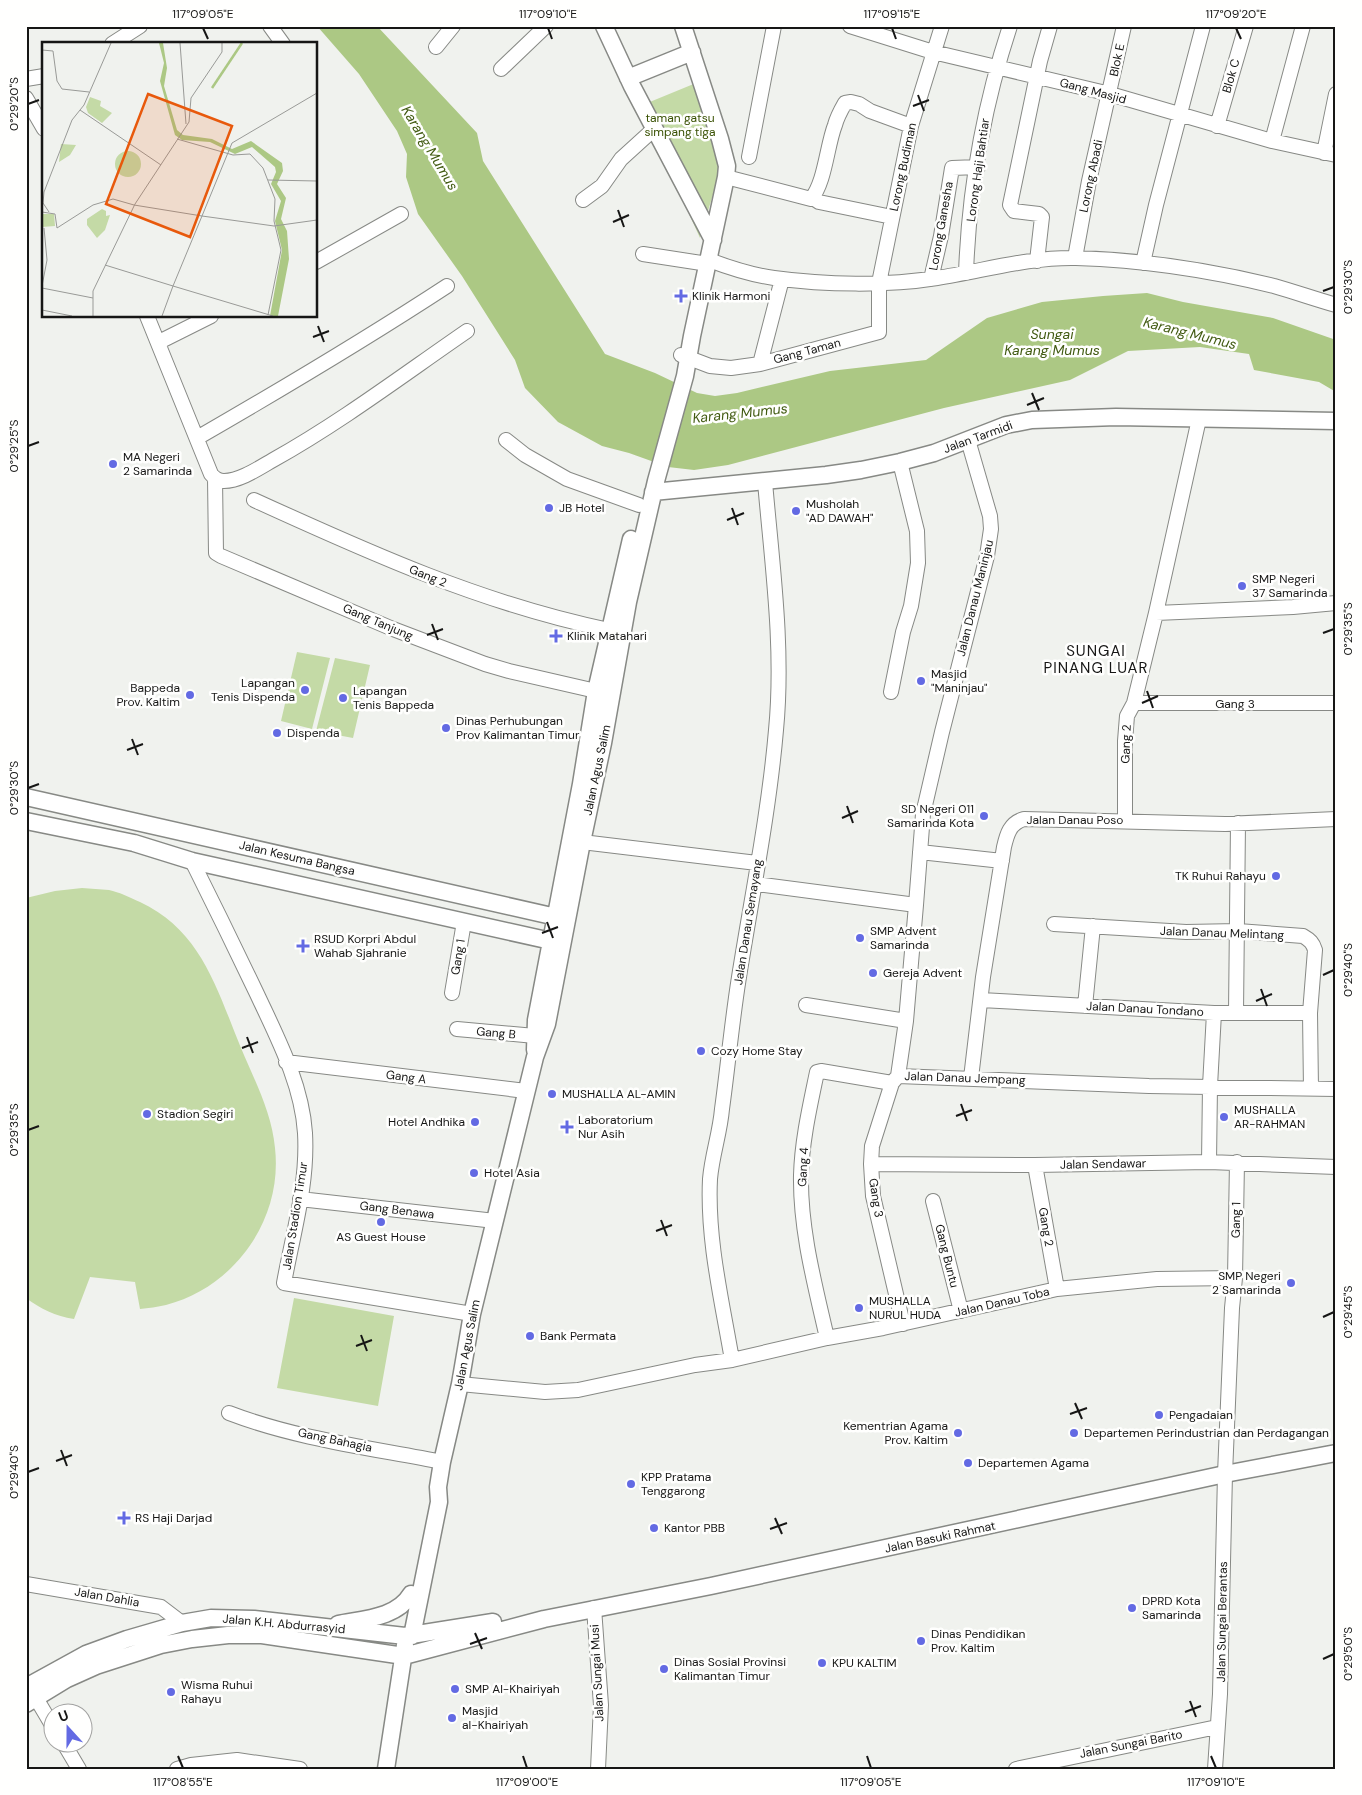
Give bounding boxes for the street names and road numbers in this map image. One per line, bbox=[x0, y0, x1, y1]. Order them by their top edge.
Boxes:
street label: Blok E bbox=[1106, 42, 1128, 78]
street label: Blok C bbox=[1219, 57, 1244, 95]
street label: Gang Masjid bbox=[1058, 74, 1128, 108]
street label: Lorong Haji Bahtiar bbox=[963, 117, 993, 223]
street label: Lorong Budiman bbox=[886, 121, 920, 213]
street label: Lorong Abadi bbox=[1076, 138, 1107, 214]
street label: Lorong Ganesha bbox=[925, 180, 957, 272]
street label: Gang Taman bbox=[772, 334, 842, 368]
street label: Jalan Tarmidi bbox=[941, 417, 1015, 457]
street label: Jalan Danau Maninjau bbox=[953, 538, 997, 658]
street label: Gang 2 bbox=[407, 561, 449, 591]
street label: Gang Tanjung bbox=[340, 600, 416, 644]
street label: Gang 3 bbox=[1215, 696, 1255, 712]
street label: Jalan Agus Salim bbox=[580, 723, 614, 817]
street label: Gang 2 bbox=[1117, 724, 1135, 764]
street label: Jalan Danau Poso bbox=[1027, 812, 1123, 828]
street label: Jalan Kesuma Bangsa bbox=[237, 837, 357, 879]
street label: Jalan Danau Semayang bbox=[730, 858, 766, 986]
street label: Jalan Danau Melintang bbox=[1160, 923, 1285, 943]
street label: Gang 1 bbox=[447, 938, 469, 976]
street label: Jalan Danau Tondano bbox=[1086, 998, 1204, 1020]
street label: Gang B bbox=[476, 1023, 516, 1043]
street label: Gang A bbox=[385, 1067, 427, 1087]
street label: Jalan Danau Jempang bbox=[904, 1068, 1026, 1088]
street label: Gang 4 bbox=[794, 1147, 812, 1187]
street label: Jalan Sendawar bbox=[1060, 1155, 1147, 1173]
street label: Jalan Stadion Timur bbox=[279, 1160, 312, 1271]
street label: Gang 3 bbox=[865, 1177, 887, 1219]
street label: Gang Benawa bbox=[359, 1197, 435, 1223]
street label: Gang 1 bbox=[1228, 1202, 1244, 1238]
street label: Gang 2 bbox=[1035, 1206, 1057, 1248]
street label: Gang Buntu bbox=[931, 1223, 963, 1290]
street label: Jalan Danau Toba bbox=[953, 1283, 1051, 1321]
street label: Jalan Agus Salim bbox=[450, 1298, 484, 1392]
street label: Gang Bahagia bbox=[296, 1424, 374, 1456]
street label: Jalan Basuki Rahmat bbox=[883, 1517, 997, 1557]
street label: Jalan Sungai Berantas bbox=[1213, 1561, 1231, 1683]
street label: Jalan Dahlia bbox=[73, 1583, 141, 1611]
street label: Jalan K.H. Abdurrasyid bbox=[222, 1611, 346, 1637]
street label: Jalan Sungai Musi bbox=[586, 1624, 608, 1722]
street label: Jalan Sungai Barito bbox=[1078, 1726, 1184, 1762]

